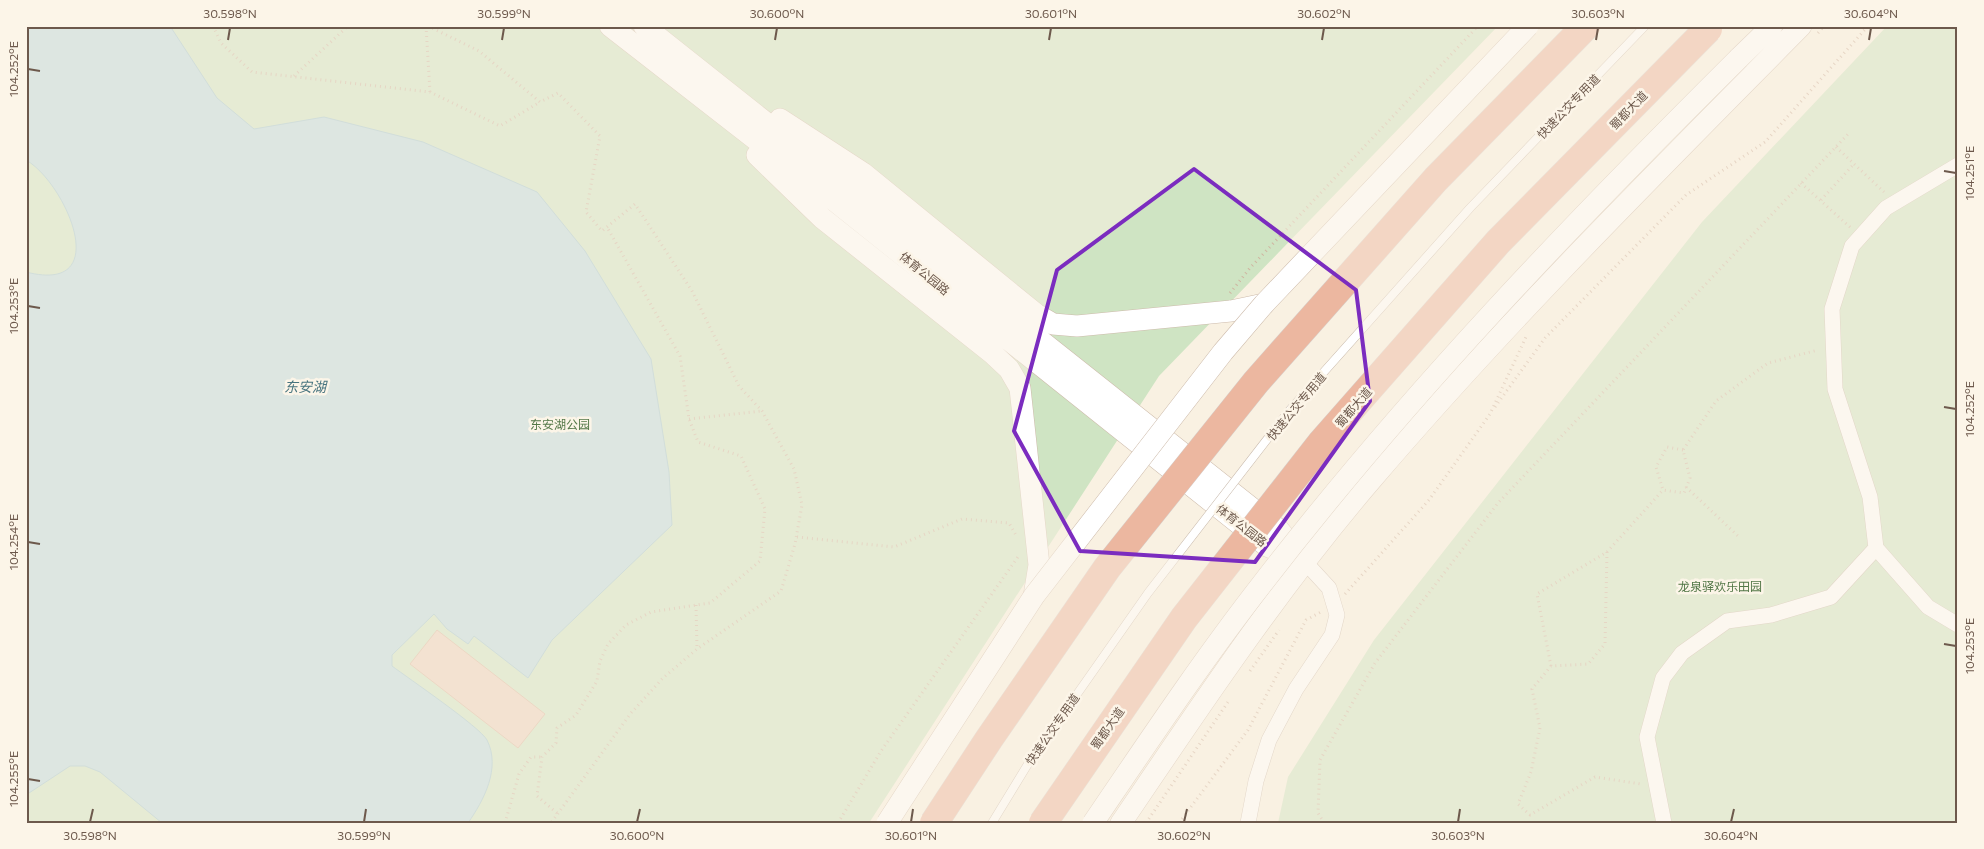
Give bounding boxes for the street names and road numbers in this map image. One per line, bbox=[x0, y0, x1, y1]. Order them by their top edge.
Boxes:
street label: 快速公交专用道 bbox=[1534, 71, 1602, 141]
street label: 蜀都大道 bbox=[1606, 88, 1650, 132]
street label: 体育公园路 bbox=[897, 249, 953, 297]
street label: 快速公交专用道 bbox=[1264, 369, 1328, 443]
street label: 蜀都大道 bbox=[1332, 384, 1374, 430]
street label: 体育公园路 bbox=[1214, 501, 1270, 549]
street label: 快速公交专用道 bbox=[1022, 691, 1082, 767]
street label: 蜀都大道 bbox=[1087, 704, 1127, 752]

